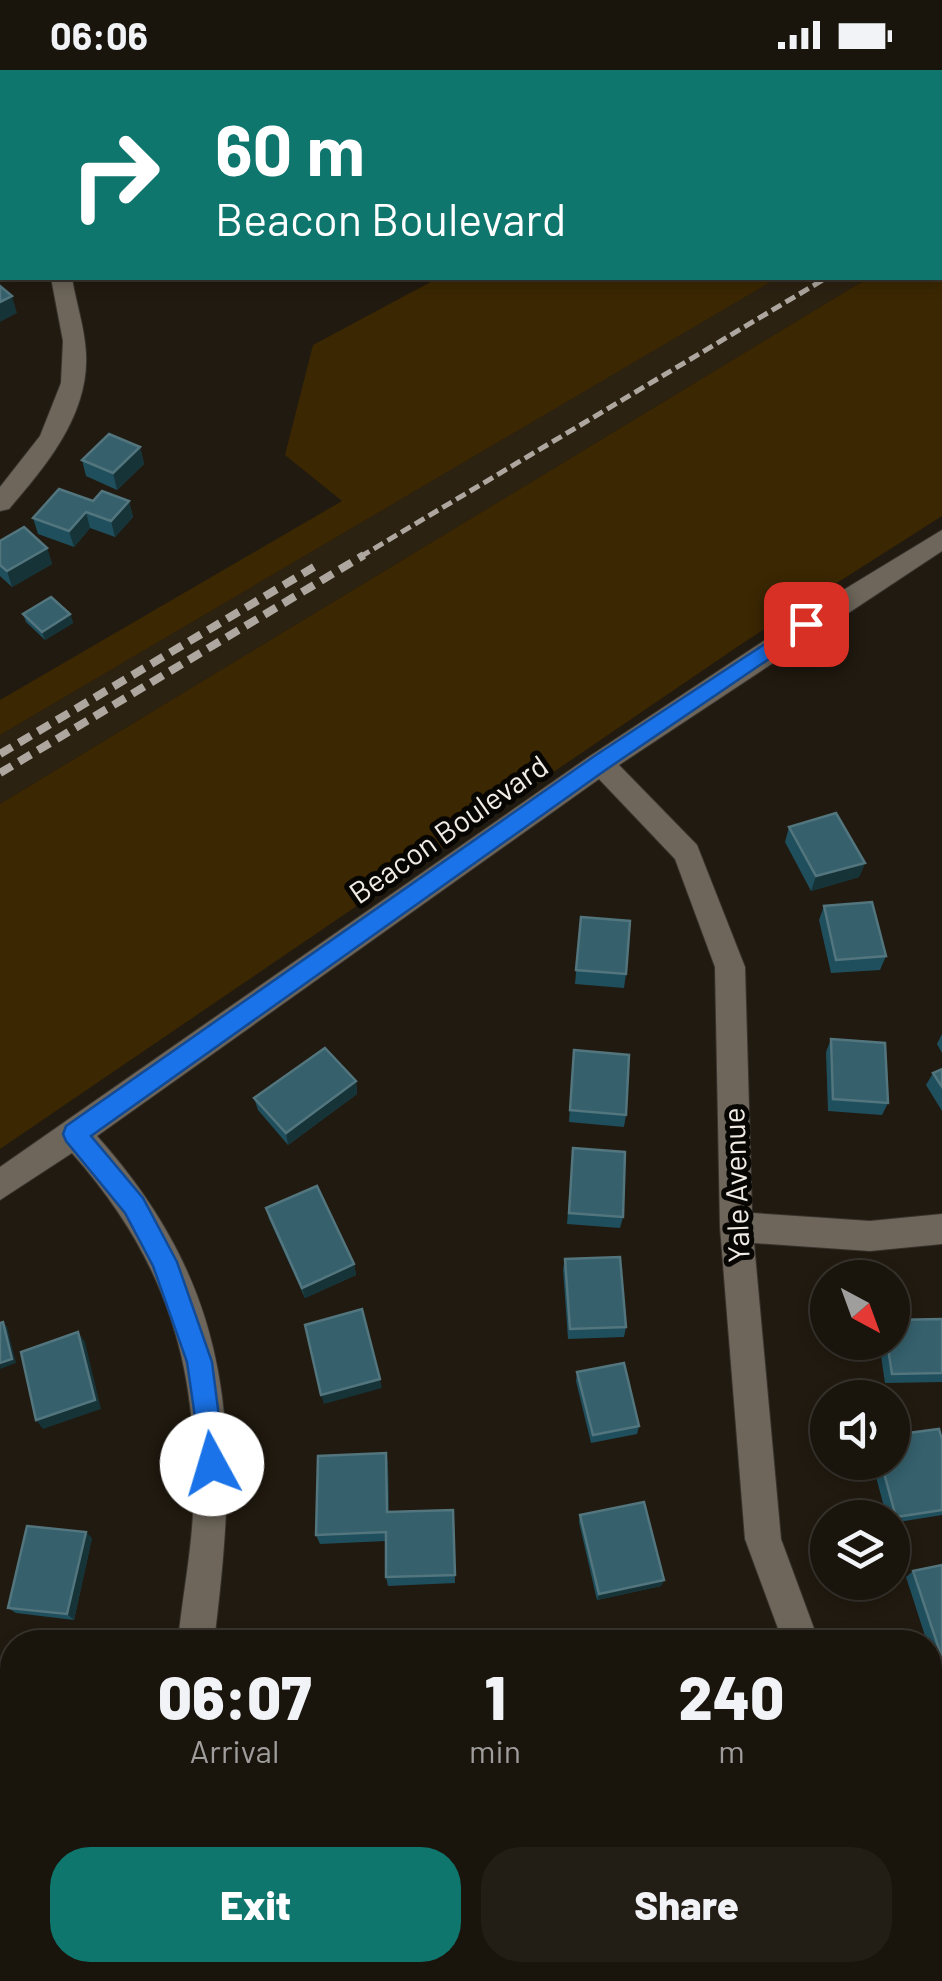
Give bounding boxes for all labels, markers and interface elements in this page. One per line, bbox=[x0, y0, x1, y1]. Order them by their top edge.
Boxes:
text: 06:06 bbox=[50, 12, 148, 58]
text: 60 m bbox=[215, 106, 365, 190]
icon: right bbox=[50, 110, 180, 240]
text: Beacon Boulevard bbox=[215, 191, 566, 245]
pin bbox=[764, 582, 849, 667]
icon: arrive bbox=[779, 597, 834, 652]
street label: Beacon Boulevard bbox=[342, 746, 554, 910]
street label: Yale Avenue bbox=[714, 1107, 756, 1263]
north arrow bbox=[810, 1260, 910, 1360]
map controls bbox=[810, 1260, 910, 1600]
button: sound bbox=[810, 1380, 910, 1480]
position arrow bbox=[160, 1412, 264, 1516]
button: layers bbox=[810, 1500, 910, 1600]
text: 06:07 bbox=[158, 1660, 311, 1732]
text: 1 bbox=[484, 1660, 506, 1732]
text: 240 bbox=[679, 1660, 784, 1732]
text: Arrival bbox=[190, 1731, 279, 1769]
text: min bbox=[469, 1731, 521, 1769]
text: m bbox=[718, 1731, 745, 1769]
button: Exit bbox=[50, 1847, 461, 1962]
button: Share bbox=[481, 1847, 892, 1962]

